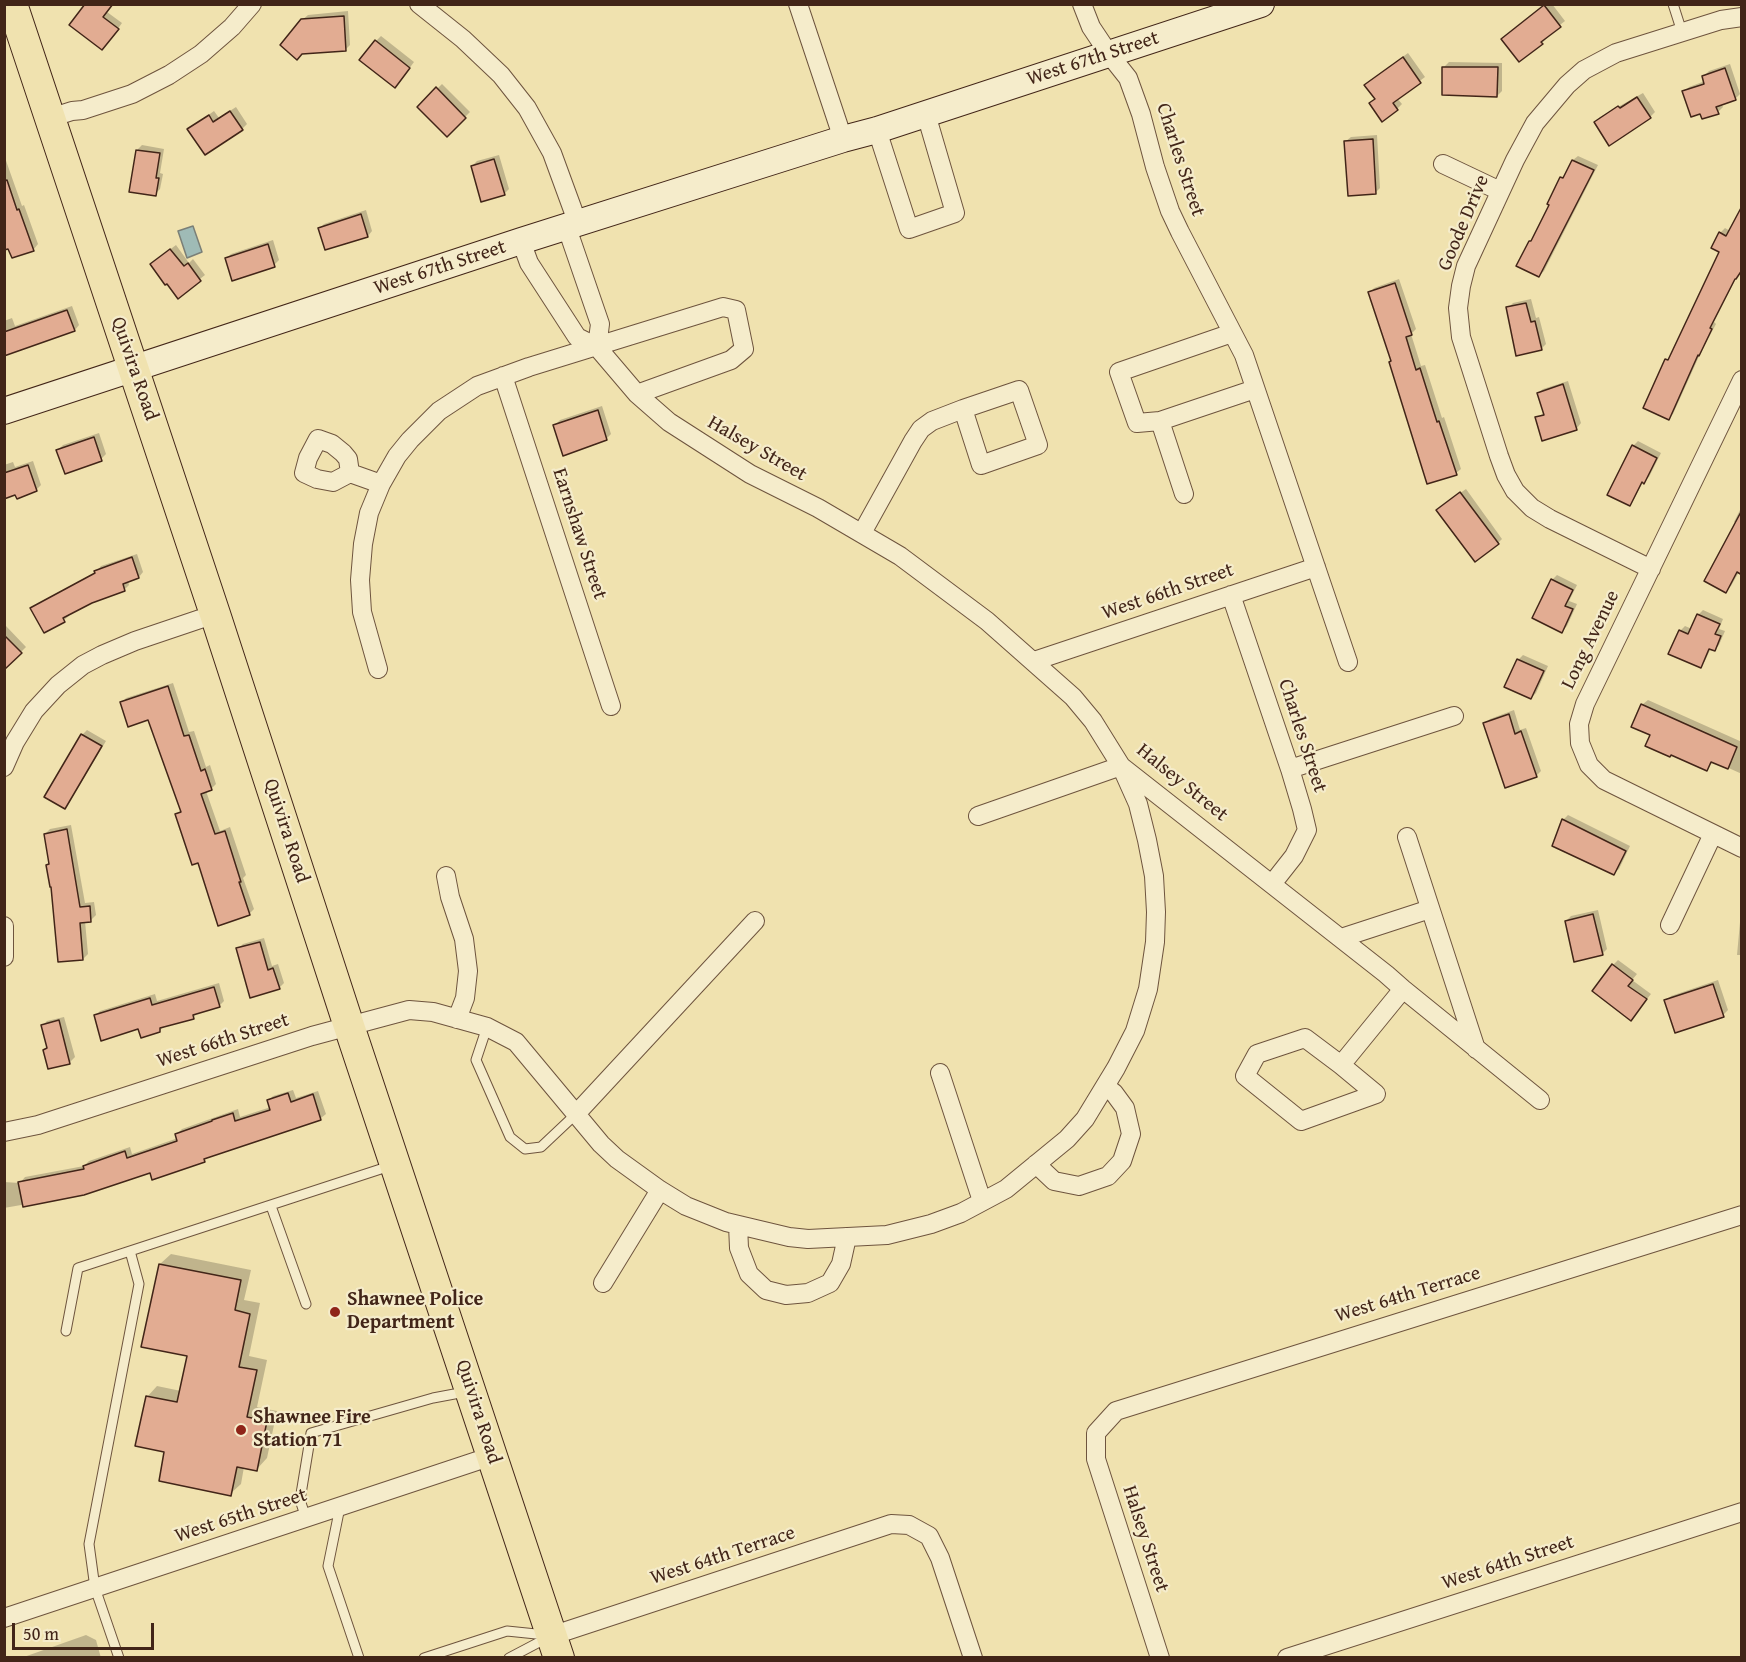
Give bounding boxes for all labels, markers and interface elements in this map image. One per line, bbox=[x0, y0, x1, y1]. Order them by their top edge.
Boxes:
street label: West 67th Street bbox=[1024, 26, 1162, 92]
street label: Charles Street bbox=[1150, 100, 1210, 220]
street label: Goode Drive bbox=[1433, 172, 1495, 274]
street label: West 67th Street bbox=[371, 235, 509, 301]
street label: Quivira Road bbox=[105, 314, 163, 424]
street label: Halsey Street bbox=[703, 411, 811, 487]
street label: Earnshaw Street bbox=[546, 465, 612, 603]
street label: West 66th Street bbox=[1099, 558, 1237, 626]
street label: Long Avenue bbox=[1557, 587, 1625, 693]
street label: Charles Street bbox=[1272, 676, 1332, 796]
street label: Halsey Street bbox=[1131, 739, 1233, 827]
street label: Quivira Road bbox=[258, 776, 314, 886]
street label: West 66th Street bbox=[154, 1008, 292, 1074]
street label: West 64th Terrace bbox=[1332, 1261, 1484, 1329]
place label: Shawnee Police Department bbox=[347, 1288, 483, 1335]
marker: Shawnee Police Department bbox=[328, 1305, 342, 1319]
street label: Quivira Road bbox=[450, 1357, 506, 1467]
place label: Shawnee Fire Station 71 bbox=[253, 1406, 371, 1453]
marker: Shawnee Fire Station 71 bbox=[234, 1423, 248, 1437]
street label: West 65th Street bbox=[172, 1483, 310, 1549]
street label: Halsey Street bbox=[1116, 1483, 1174, 1595]
street label: West 64th Terrace bbox=[648, 1521, 798, 1591]
street label: West 64th Street bbox=[1439, 1530, 1577, 1596]
scale bar bbox=[15, 1611, 158, 1649]
text: 50 m bbox=[23, 1620, 59, 1647]

